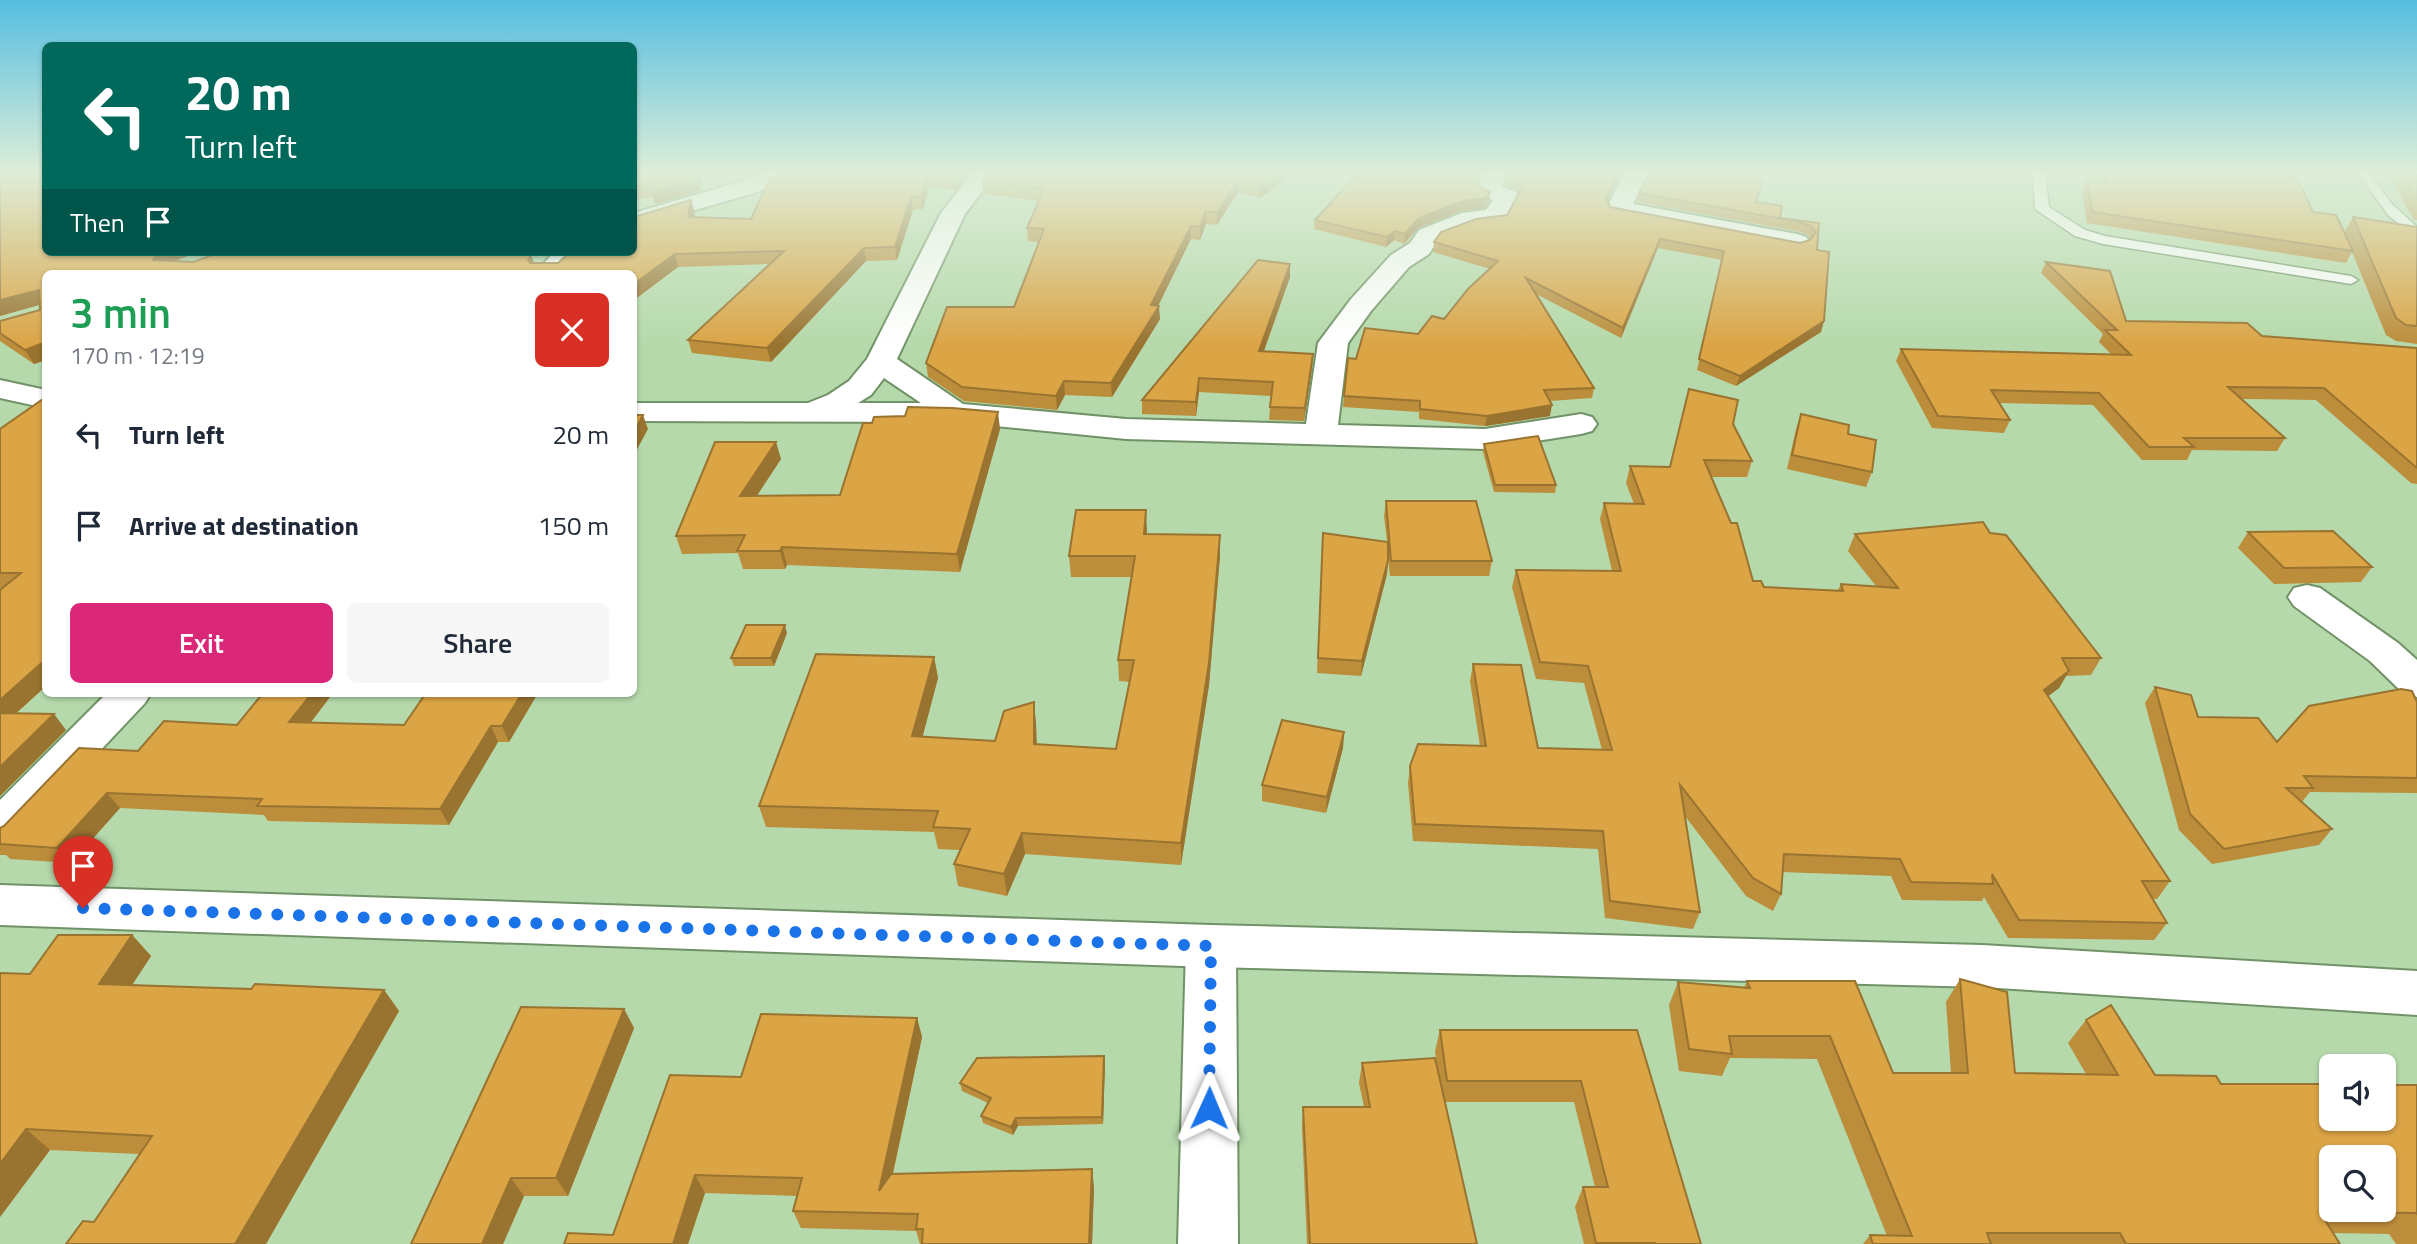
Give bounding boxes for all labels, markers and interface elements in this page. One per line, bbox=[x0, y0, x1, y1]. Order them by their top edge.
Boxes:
text: 20 m bbox=[185, 54, 292, 129]
icon: left bbox=[70, 70, 161, 161]
text: Turn left bbox=[185, 122, 297, 170]
text: Then bbox=[70, 203, 125, 242]
icon: arrive bbox=[139, 203, 177, 241]
text: 3 min bbox=[70, 280, 171, 344]
button: close bbox=[535, 293, 609, 367]
text: 170 m · 12:19 bbox=[70, 338, 205, 373]
text: Turn left bbox=[129, 415, 224, 454]
text: 20 m bbox=[552, 415, 609, 454]
icon: left bbox=[70, 416, 108, 454]
text: Arrive at destination bbox=[129, 506, 359, 545]
text: 150 m bbox=[538, 506, 609, 545]
icon: arrive bbox=[70, 507, 108, 545]
button: Exit bbox=[70, 603, 333, 683]
button: Share bbox=[347, 603, 609, 683]
pin bbox=[53, 836, 113, 908]
icon: arrive bbox=[64, 847, 102, 885]
map controls bbox=[2319, 1054, 2396, 1222]
button: sound bbox=[2319, 1054, 2396, 1131]
position arrow bbox=[1172, 1071, 1246, 1145]
button: search bbox=[2319, 1145, 2396, 1222]

